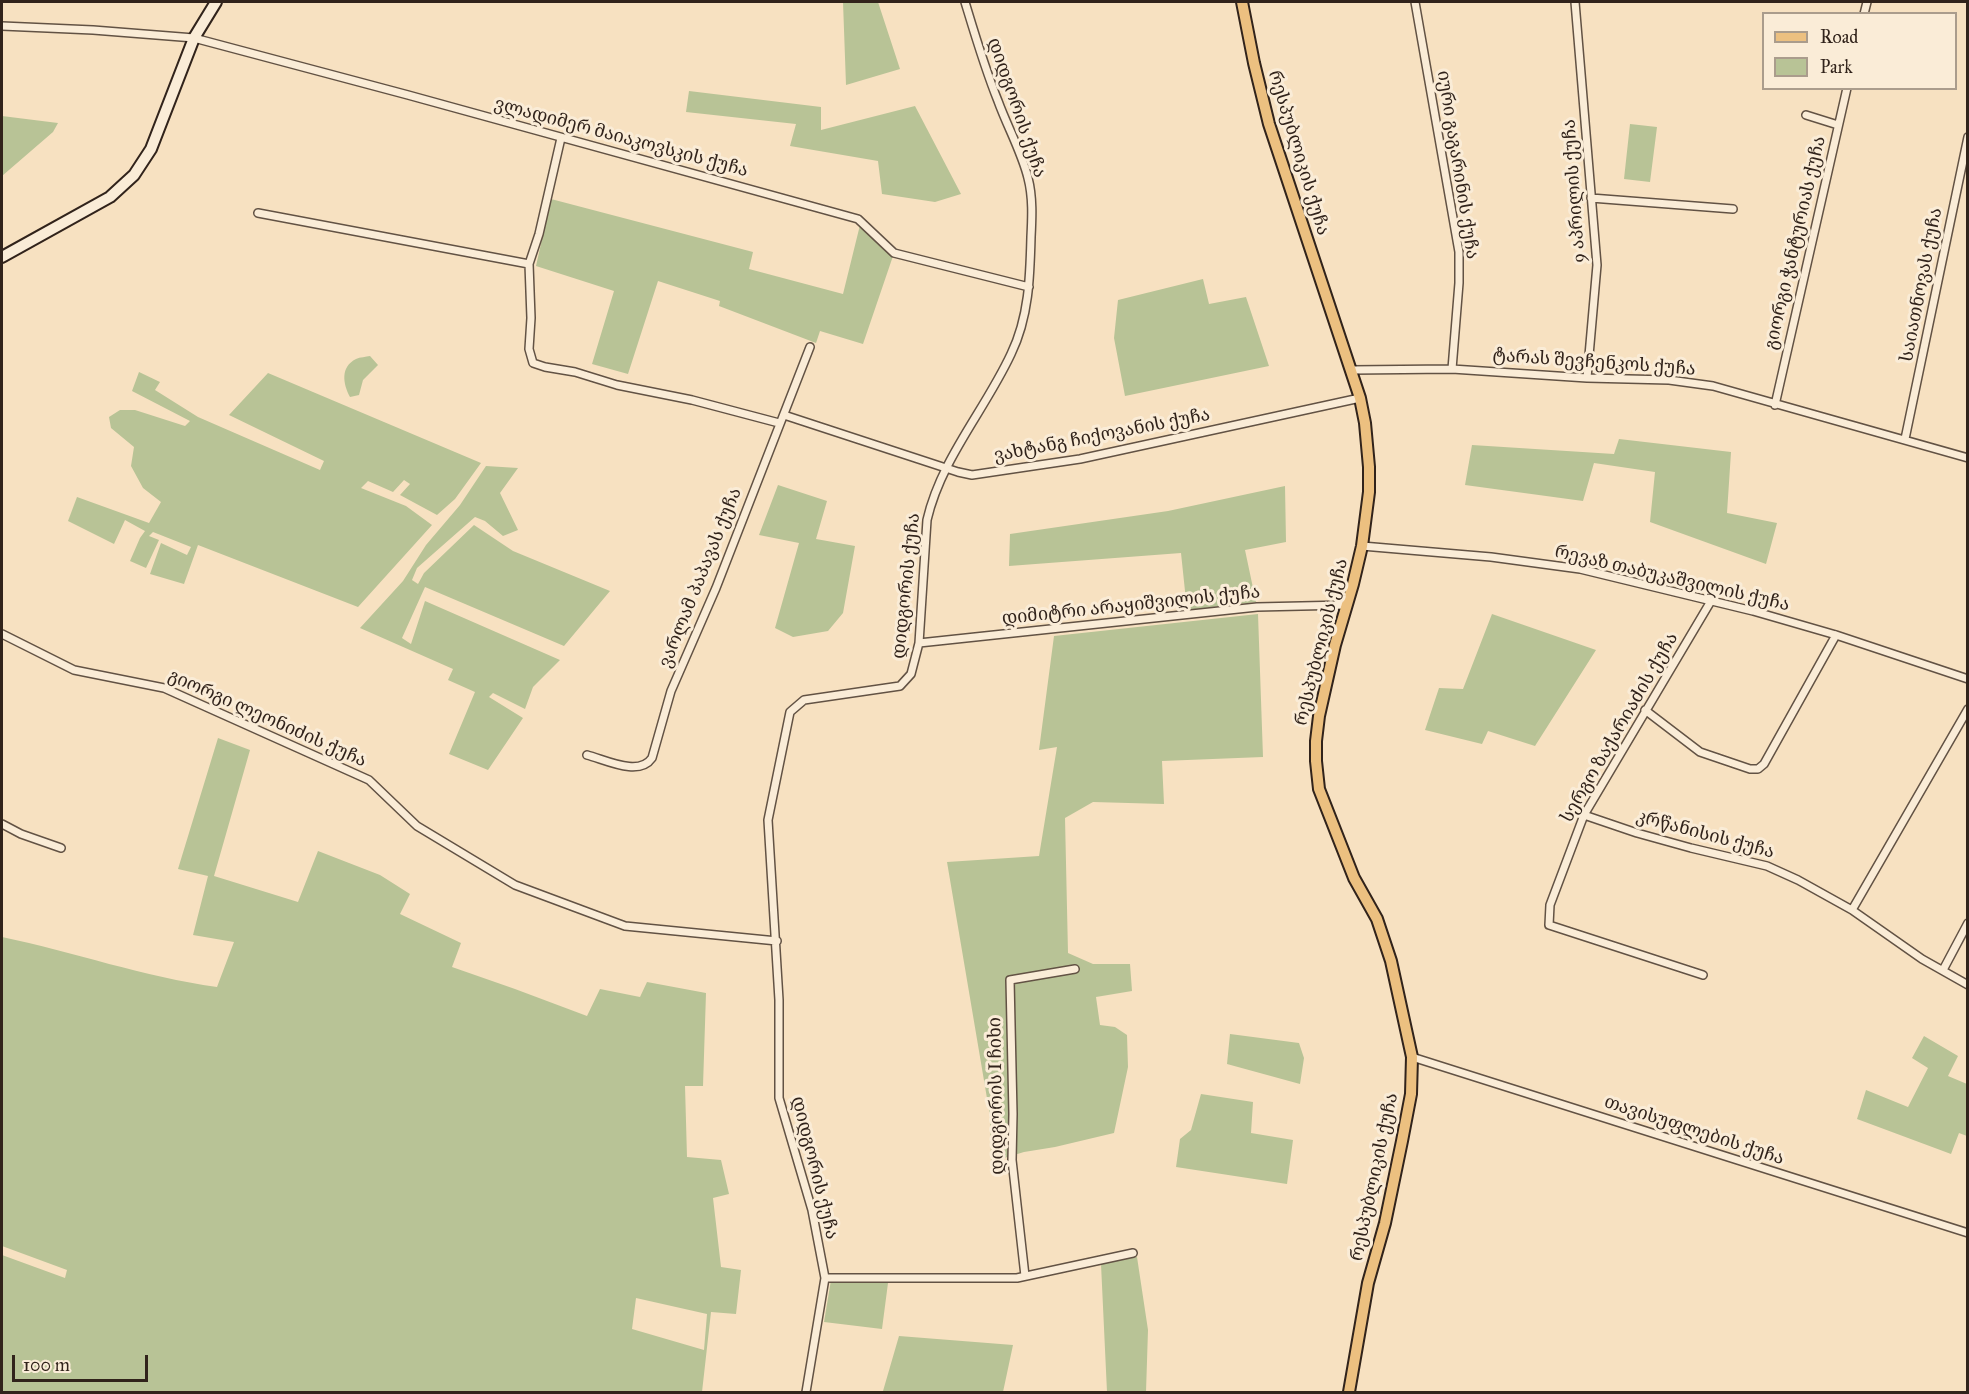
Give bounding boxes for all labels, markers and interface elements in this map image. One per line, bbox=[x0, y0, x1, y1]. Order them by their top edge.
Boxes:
legend bbox=[1762, 12, 1957, 90]
text: Road bbox=[1820, 26, 1858, 48]
street label: დიდგორის ქუჩა bbox=[982, 35, 1050, 181]
text: Park bbox=[1820, 56, 1853, 78]
street label: რესპუბლიკის ქუჩა bbox=[1263, 68, 1333, 238]
street label: იური გაგარინის ქუჩა bbox=[1431, 69, 1483, 261]
street label: ვლადიმერ მაიაკოვსკის ქუჩა bbox=[492, 94, 750, 182]
street label: 9 აპრილის ქუჩა bbox=[1559, 118, 1591, 264]
street label: გიორგი ჭანტურიას ქუჩა bbox=[1761, 134, 1831, 352]
street label: საიათნოვას ქუჩა bbox=[1896, 206, 1948, 364]
street label: ტარას შევჩენკოს ქუჩა bbox=[1492, 345, 1696, 381]
street label: ვახტანგ ჩიქოვანის ქუჩა bbox=[992, 404, 1212, 468]
street label: ვარლამ პაპავას ქუჩა bbox=[655, 485, 747, 671]
street label: დიდგორის ქუჩა bbox=[889, 512, 925, 660]
street label: რევაზ თაბუკაშვილის ქუჩა bbox=[1553, 541, 1791, 617]
street label: რესპუბლიკის ქუჩა bbox=[1291, 556, 1353, 728]
street label: დიმიტრი არაყიშვილის ქუჩა bbox=[1001, 582, 1261, 630]
street label: სერგო ზაქარიაძის ქუჩა bbox=[1557, 629, 1683, 827]
street label: გიორგი ლეონიძის ქუჩა bbox=[164, 665, 370, 773]
street label: კრწანისის ქუჩა bbox=[1633, 806, 1777, 864]
street label: დიდგორის I ჩიხი bbox=[985, 1017, 1009, 1175]
street label: რესპუბლიკის ქუჩა bbox=[1347, 1091, 1403, 1263]
street label: თავისუფლების ქუჩა bbox=[1601, 1092, 1787, 1170]
street label: დიდგორის ქუჩა bbox=[786, 1094, 842, 1242]
scale bar bbox=[15, 1343, 152, 1381]
text: 100 m bbox=[23, 1354, 70, 1376]

